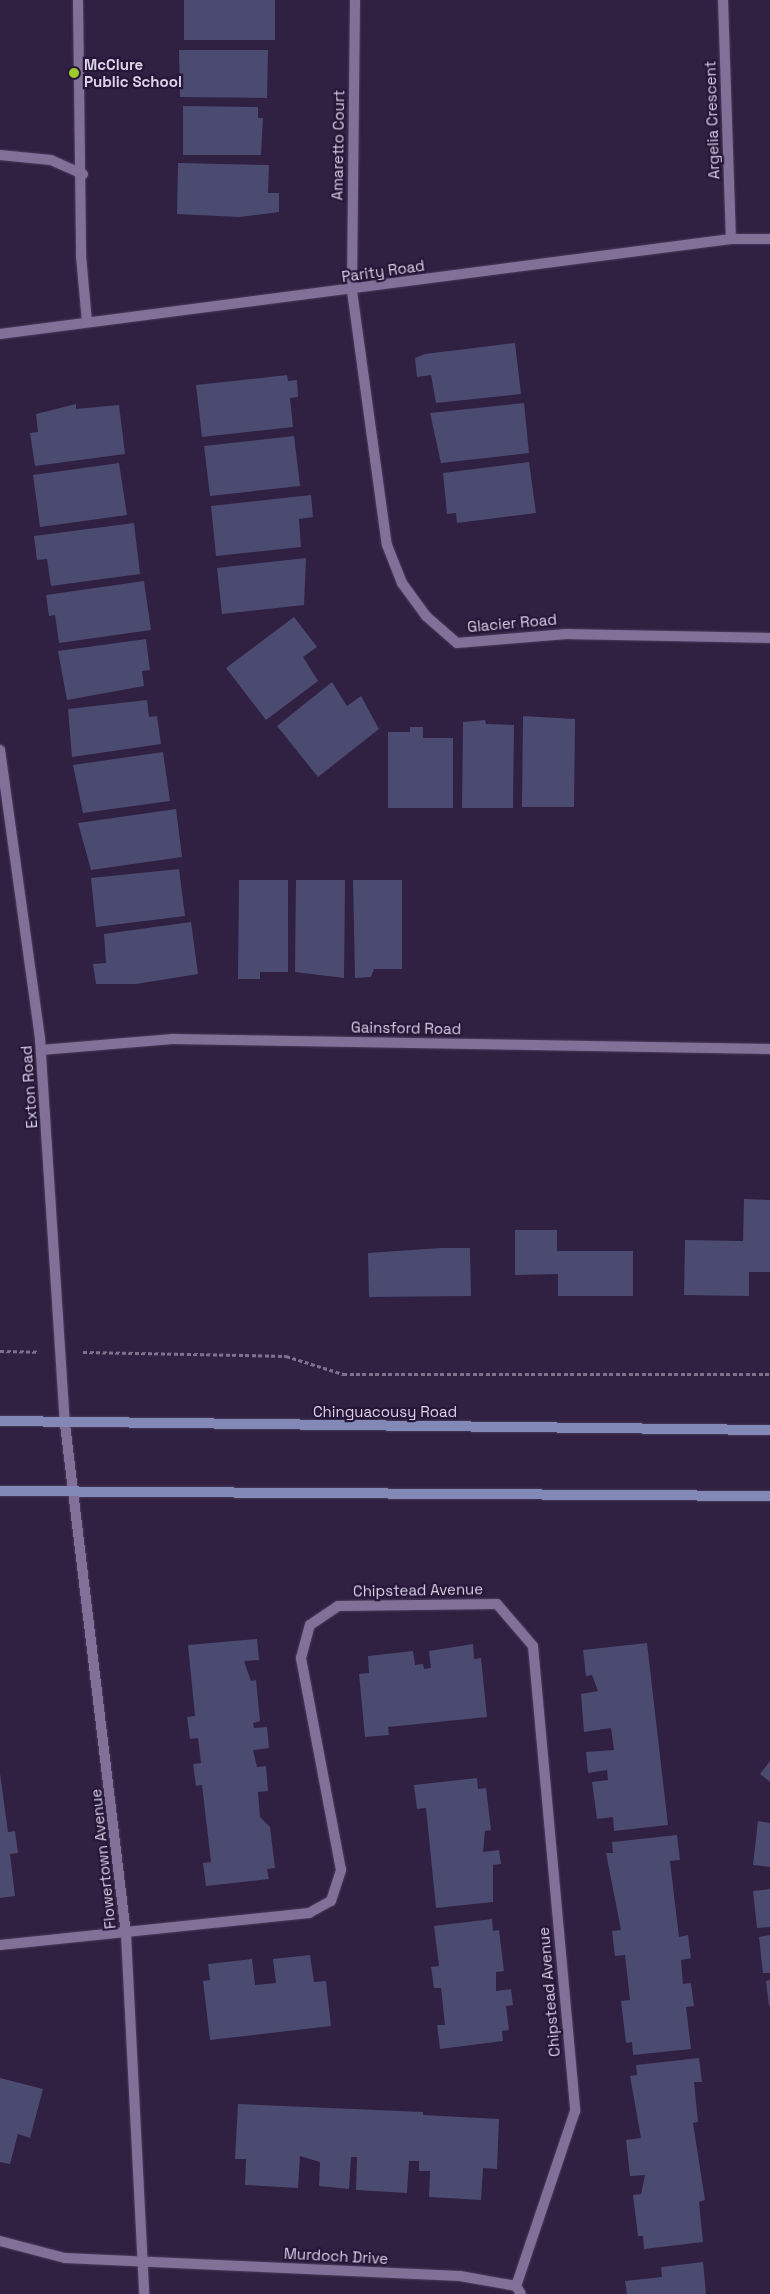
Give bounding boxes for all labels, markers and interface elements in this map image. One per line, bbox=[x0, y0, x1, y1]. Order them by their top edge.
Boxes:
place label: McClure Public School bbox=[84, 55, 182, 90]
street label: Argelia Crescent bbox=[701, 60, 723, 180]
marker: McClure Public School bbox=[68, 67, 80, 79]
street label: Amaretto Court bbox=[328, 89, 348, 201]
street label: Parity Road bbox=[340, 256, 426, 286]
street label: Glacier Road bbox=[466, 610, 558, 636]
street label: Gainsford Road bbox=[351, 1018, 461, 1038]
street label: Exton Road bbox=[17, 1045, 41, 1129]
street label: Chinguacousy Road bbox=[313, 1403, 457, 1421]
street label: Chipstead Avenue bbox=[353, 1580, 483, 1600]
street label: Flowertown Avenue bbox=[87, 1788, 119, 1930]
street label: Chipstead Avenue bbox=[534, 1926, 564, 2058]
street label: Murdoch Drive bbox=[283, 2244, 389, 2268]

